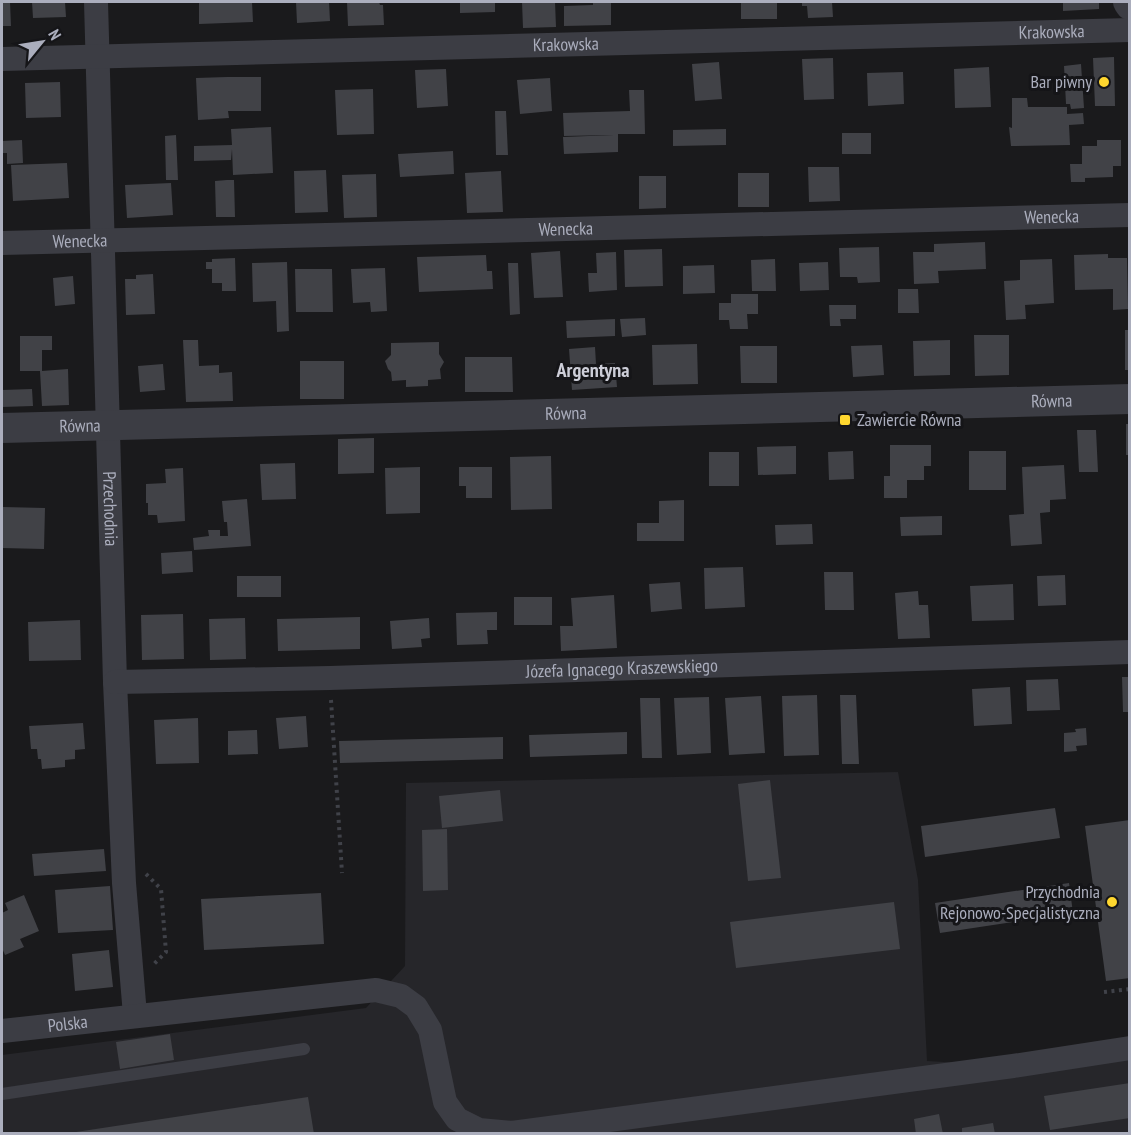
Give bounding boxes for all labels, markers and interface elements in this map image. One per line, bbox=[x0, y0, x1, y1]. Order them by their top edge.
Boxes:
north arrow bbox=[12, 12, 72, 72]
street label: Krakowska bbox=[1018, 19, 1085, 44]
text: N bbox=[44, 26, 66, 43]
street label: Krakowska bbox=[533, 32, 599, 56]
place label: Bar piwny bbox=[1031, 70, 1092, 93]
marker: Bar piwny bbox=[1097, 75, 1111, 89]
street label: Wenecka bbox=[1024, 204, 1079, 229]
street label: Wenecka bbox=[538, 216, 593, 241]
street label: Wenecka bbox=[52, 228, 108, 253]
district label: Argentyna bbox=[556, 357, 629, 383]
street label: Równa bbox=[1031, 388, 1073, 413]
street label: Równa bbox=[545, 401, 587, 425]
place label: Zawiercie Równa bbox=[857, 408, 962, 431]
street label: Równa bbox=[59, 413, 101, 438]
marker: Zawiercie Równa bbox=[838, 413, 852, 427]
street label: Przechodnia bbox=[98, 471, 123, 547]
street label: Józefa Ignacego Kraszewskiego bbox=[525, 653, 718, 683]
place label: Przychodnia Rejonowo-Specjalistyczna bbox=[940, 880, 1100, 924]
marker: Przychodnia Rejonowo-Specjalistyczna bbox=[1105, 895, 1119, 909]
street label: Polska bbox=[46, 1010, 89, 1037]

